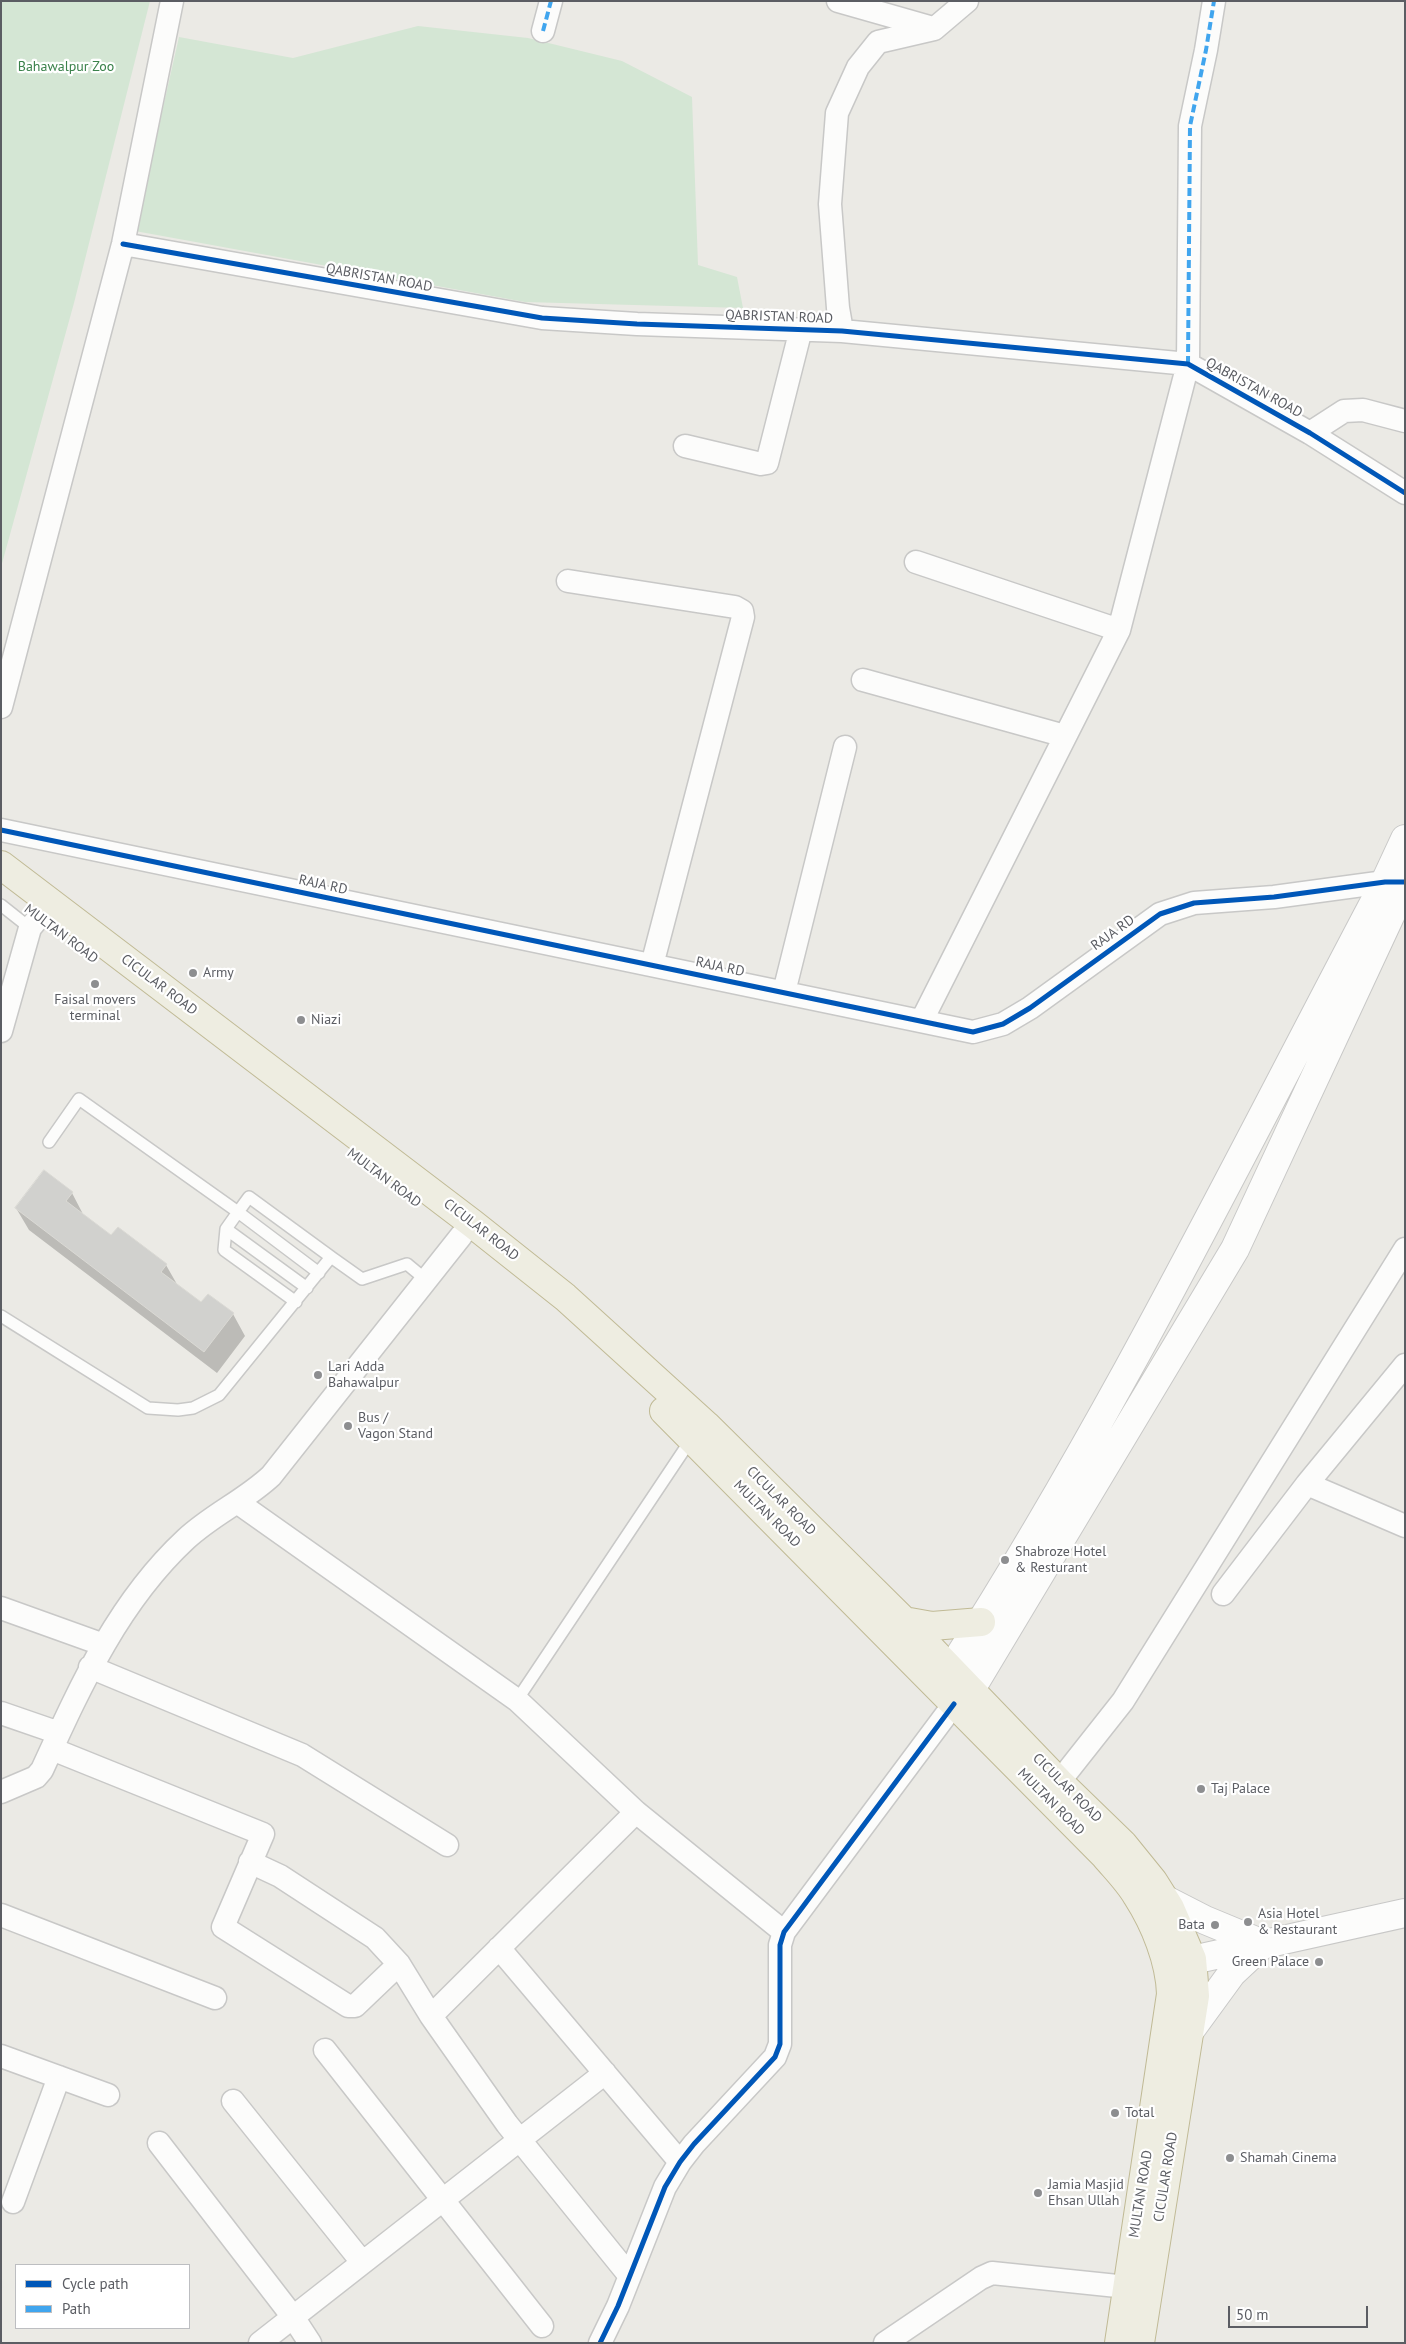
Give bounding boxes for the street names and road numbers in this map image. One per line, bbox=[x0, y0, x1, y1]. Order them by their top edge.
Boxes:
street label: QABRISTAN ROAD bbox=[324, 260, 434, 296]
street label: QABRISTAN ROAD bbox=[725, 307, 833, 327]
street label: QABRISTAN ROAD bbox=[1203, 354, 1305, 422]
street label: RAJA RD bbox=[297, 872, 349, 898]
street label: MULTAN ROAD bbox=[21, 901, 101, 967]
street label: RAJA RD bbox=[1088, 912, 1138, 954]
street label: CICULAR ROAD bbox=[118, 951, 200, 1019]
street label: RAJA RD bbox=[694, 954, 746, 980]
street label: MULTAN ROAD bbox=[344, 1145, 424, 1211]
street label: CICULAR ROAD bbox=[440, 1195, 522, 1265]
street label: CICULAR ROAD bbox=[743, 1463, 819, 1539]
street label: MULTAN ROAD bbox=[730, 1477, 804, 1551]
street label: CICULAR ROAD bbox=[1029, 1750, 1105, 1826]
street label: MULTAN ROAD bbox=[1014, 1765, 1088, 1839]
street label: CICULAR ROAD bbox=[1151, 2131, 1181, 2223]
street label: MULTAN ROAD bbox=[1126, 2149, 1156, 2239]

